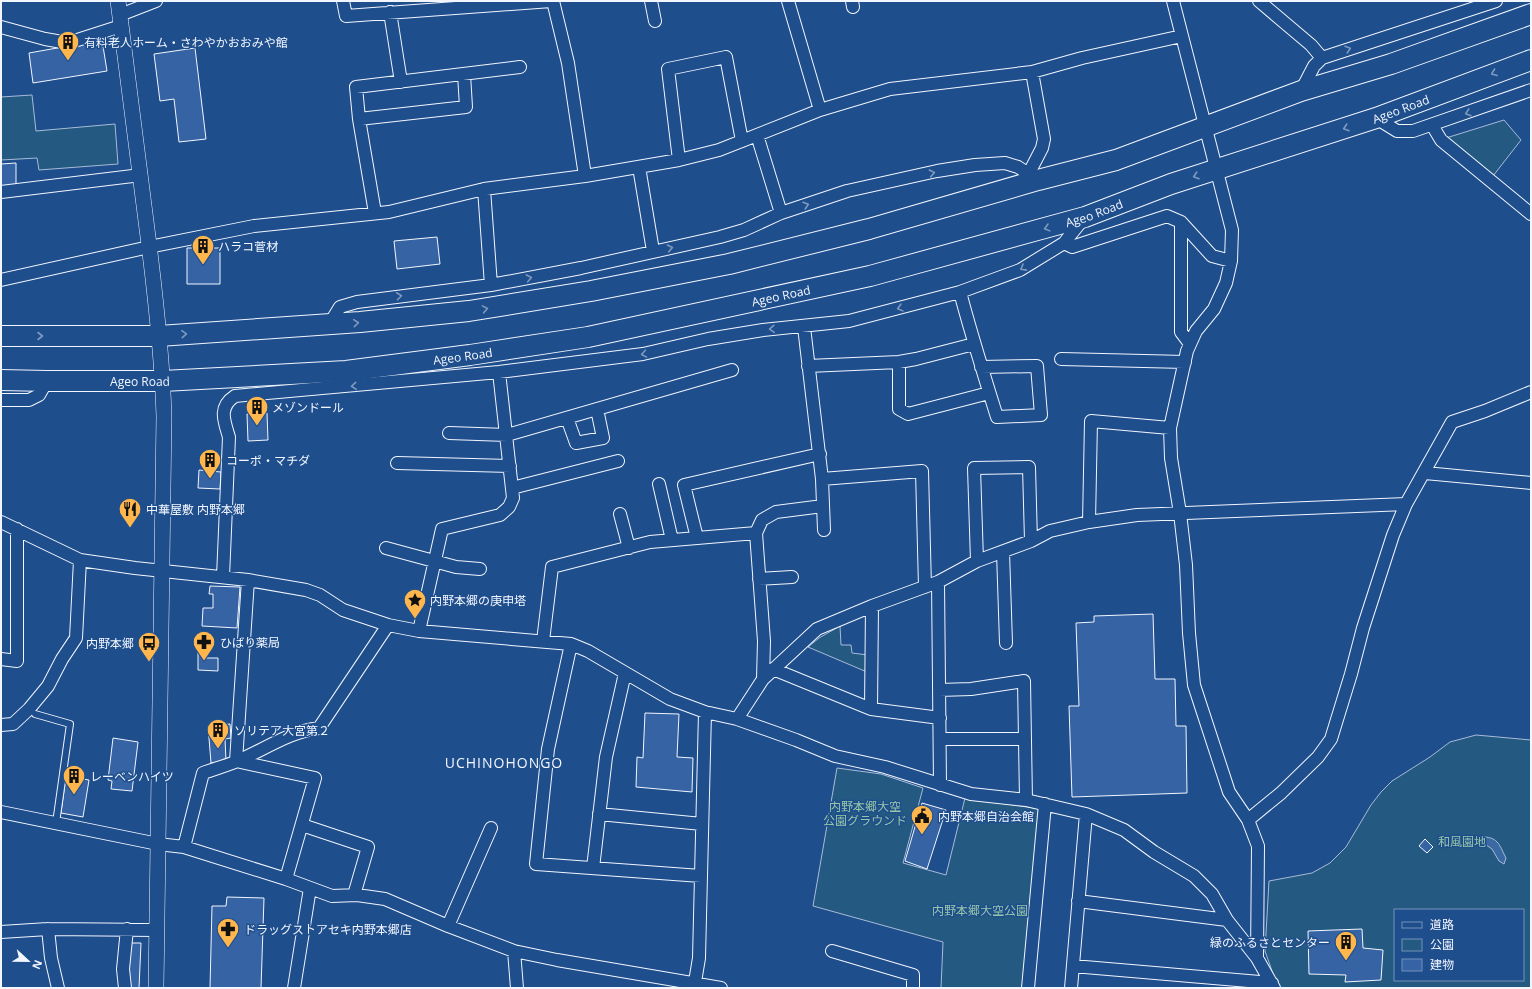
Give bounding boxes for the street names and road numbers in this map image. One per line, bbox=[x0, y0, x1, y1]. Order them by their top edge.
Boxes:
street label: Ageo Road bbox=[1370, 90, 1432, 127]
street label: Ageo Road bbox=[1063, 195, 1125, 231]
street label: Ageo Road bbox=[750, 281, 812, 310]
street label: Ageo Road bbox=[432, 343, 494, 368]
street label: Ageo Road bbox=[110, 372, 170, 390]

